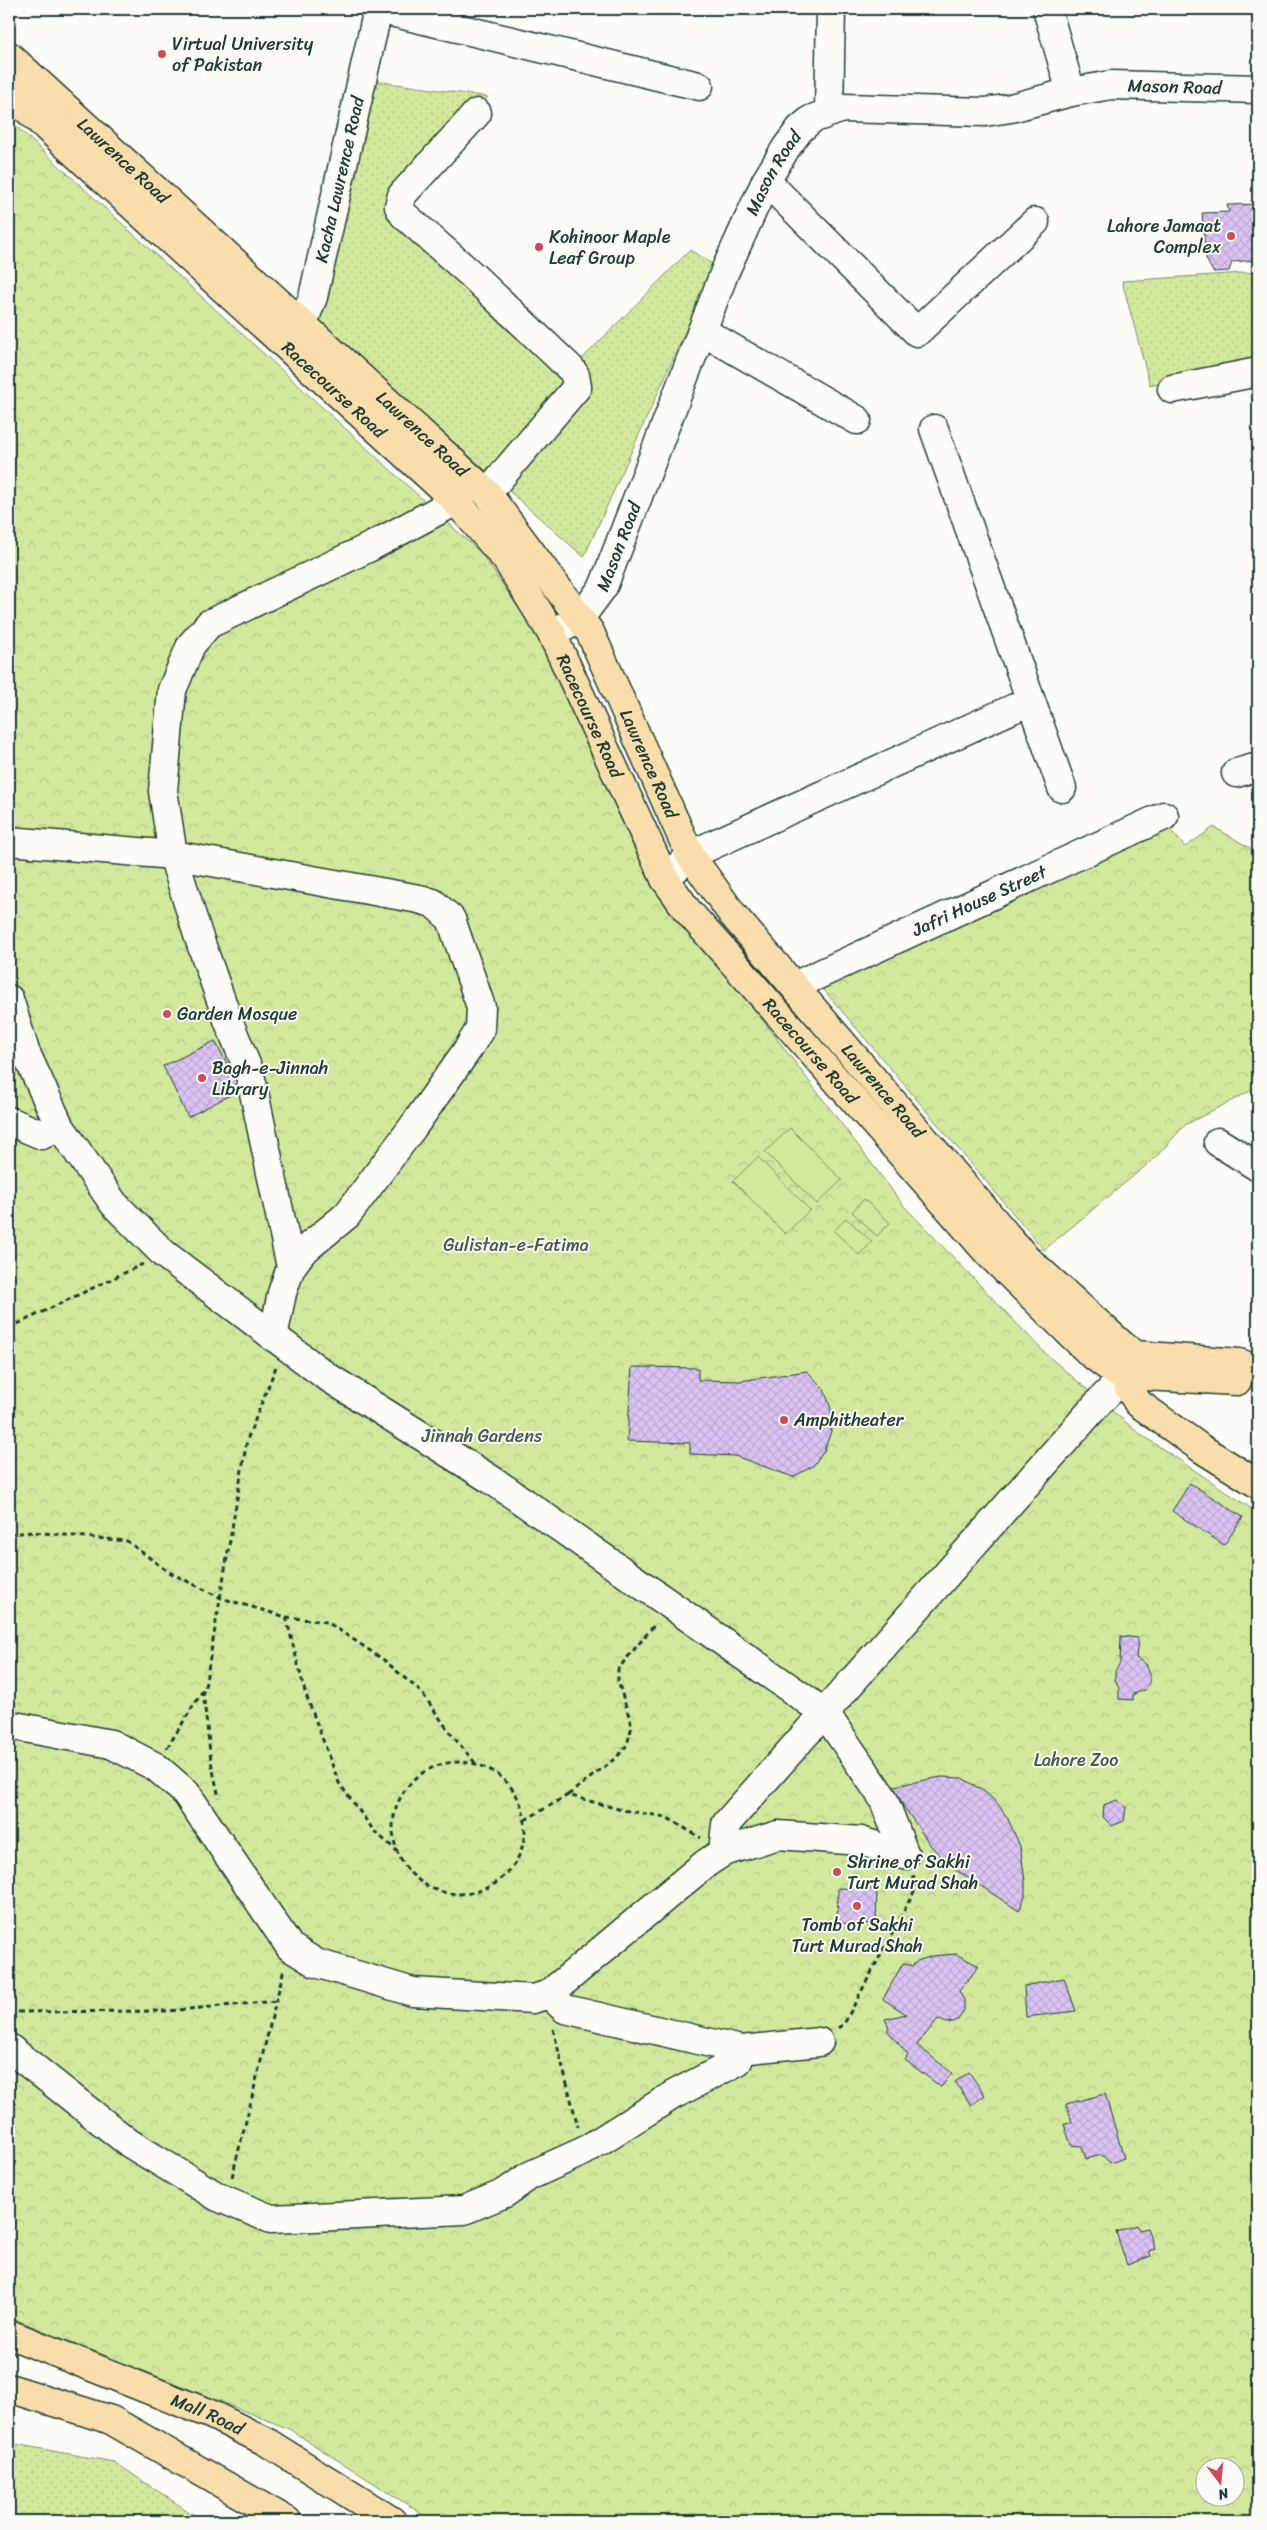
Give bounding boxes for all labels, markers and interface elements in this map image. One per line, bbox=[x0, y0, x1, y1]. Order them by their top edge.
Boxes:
place label: Virtual University of Pakistan bbox=[172, 28, 314, 81]
marker: Virtual University of Pakistan bbox=[156, 48, 168, 60]
street label: Mason Road bbox=[1127, 69, 1224, 104]
street label: Kacha Lawrence Road bbox=[305, 92, 374, 266]
street label: Lawrence Road bbox=[69, 109, 179, 213]
street label: Mason Road bbox=[736, 122, 811, 221]
place label: Lahore Jamaat Complex bbox=[1107, 210, 1222, 263]
place label: Kohinoor Maple Leaf Group bbox=[549, 221, 671, 274]
marker: Lahore Jamaat Complex bbox=[1225, 230, 1237, 242]
marker: Kohinoor Maple Leaf Group bbox=[533, 241, 545, 253]
street label: Racecourse Road bbox=[274, 333, 395, 448]
street label: Lawrence Road bbox=[368, 382, 477, 486]
street label: Mason Road bbox=[587, 496, 651, 596]
street label: Racecourse Road bbox=[547, 648, 633, 785]
street label: Lawrence Road bbox=[610, 704, 688, 825]
street label: Jafri House Street bbox=[906, 856, 1053, 946]
street label: Racecourse Road bbox=[754, 990, 868, 1113]
place label: Garden Mosque bbox=[177, 998, 297, 1030]
marker: Garden Mosque bbox=[161, 1008, 173, 1020]
street label: Lawrence Road bbox=[833, 1036, 934, 1147]
place label: Bagh-e-Jinnah Library bbox=[212, 1052, 328, 1105]
marker: Bagh-e-Jinnah Library bbox=[196, 1072, 208, 1084]
park label: Gulistan-e-Fatima bbox=[443, 1229, 589, 1261]
place label: Amphitheater bbox=[793, 1404, 905, 1436]
marker: Amphitheater bbox=[778, 1414, 790, 1426]
park label: Jinnah Gardens bbox=[421, 1420, 543, 1452]
park label: Lahore Zoo bbox=[1034, 1744, 1118, 1776]
place label: Shrine of Sakhi Turt Murad Shah bbox=[847, 1846, 978, 1899]
marker: Shrine of Sakhi Turt Murad Shah bbox=[831, 1866, 843, 1878]
marker: Tomb of Sakhi Turt Murad Shah bbox=[851, 1900, 863, 1912]
place label: Tomb of Sakhi Turt Murad Shah bbox=[791, 1909, 923, 1962]
street label: Mall Road bbox=[166, 2384, 251, 2445]
north arrow bbox=[1194, 2458, 1244, 2508]
text: N bbox=[1215, 2480, 1233, 2507]

